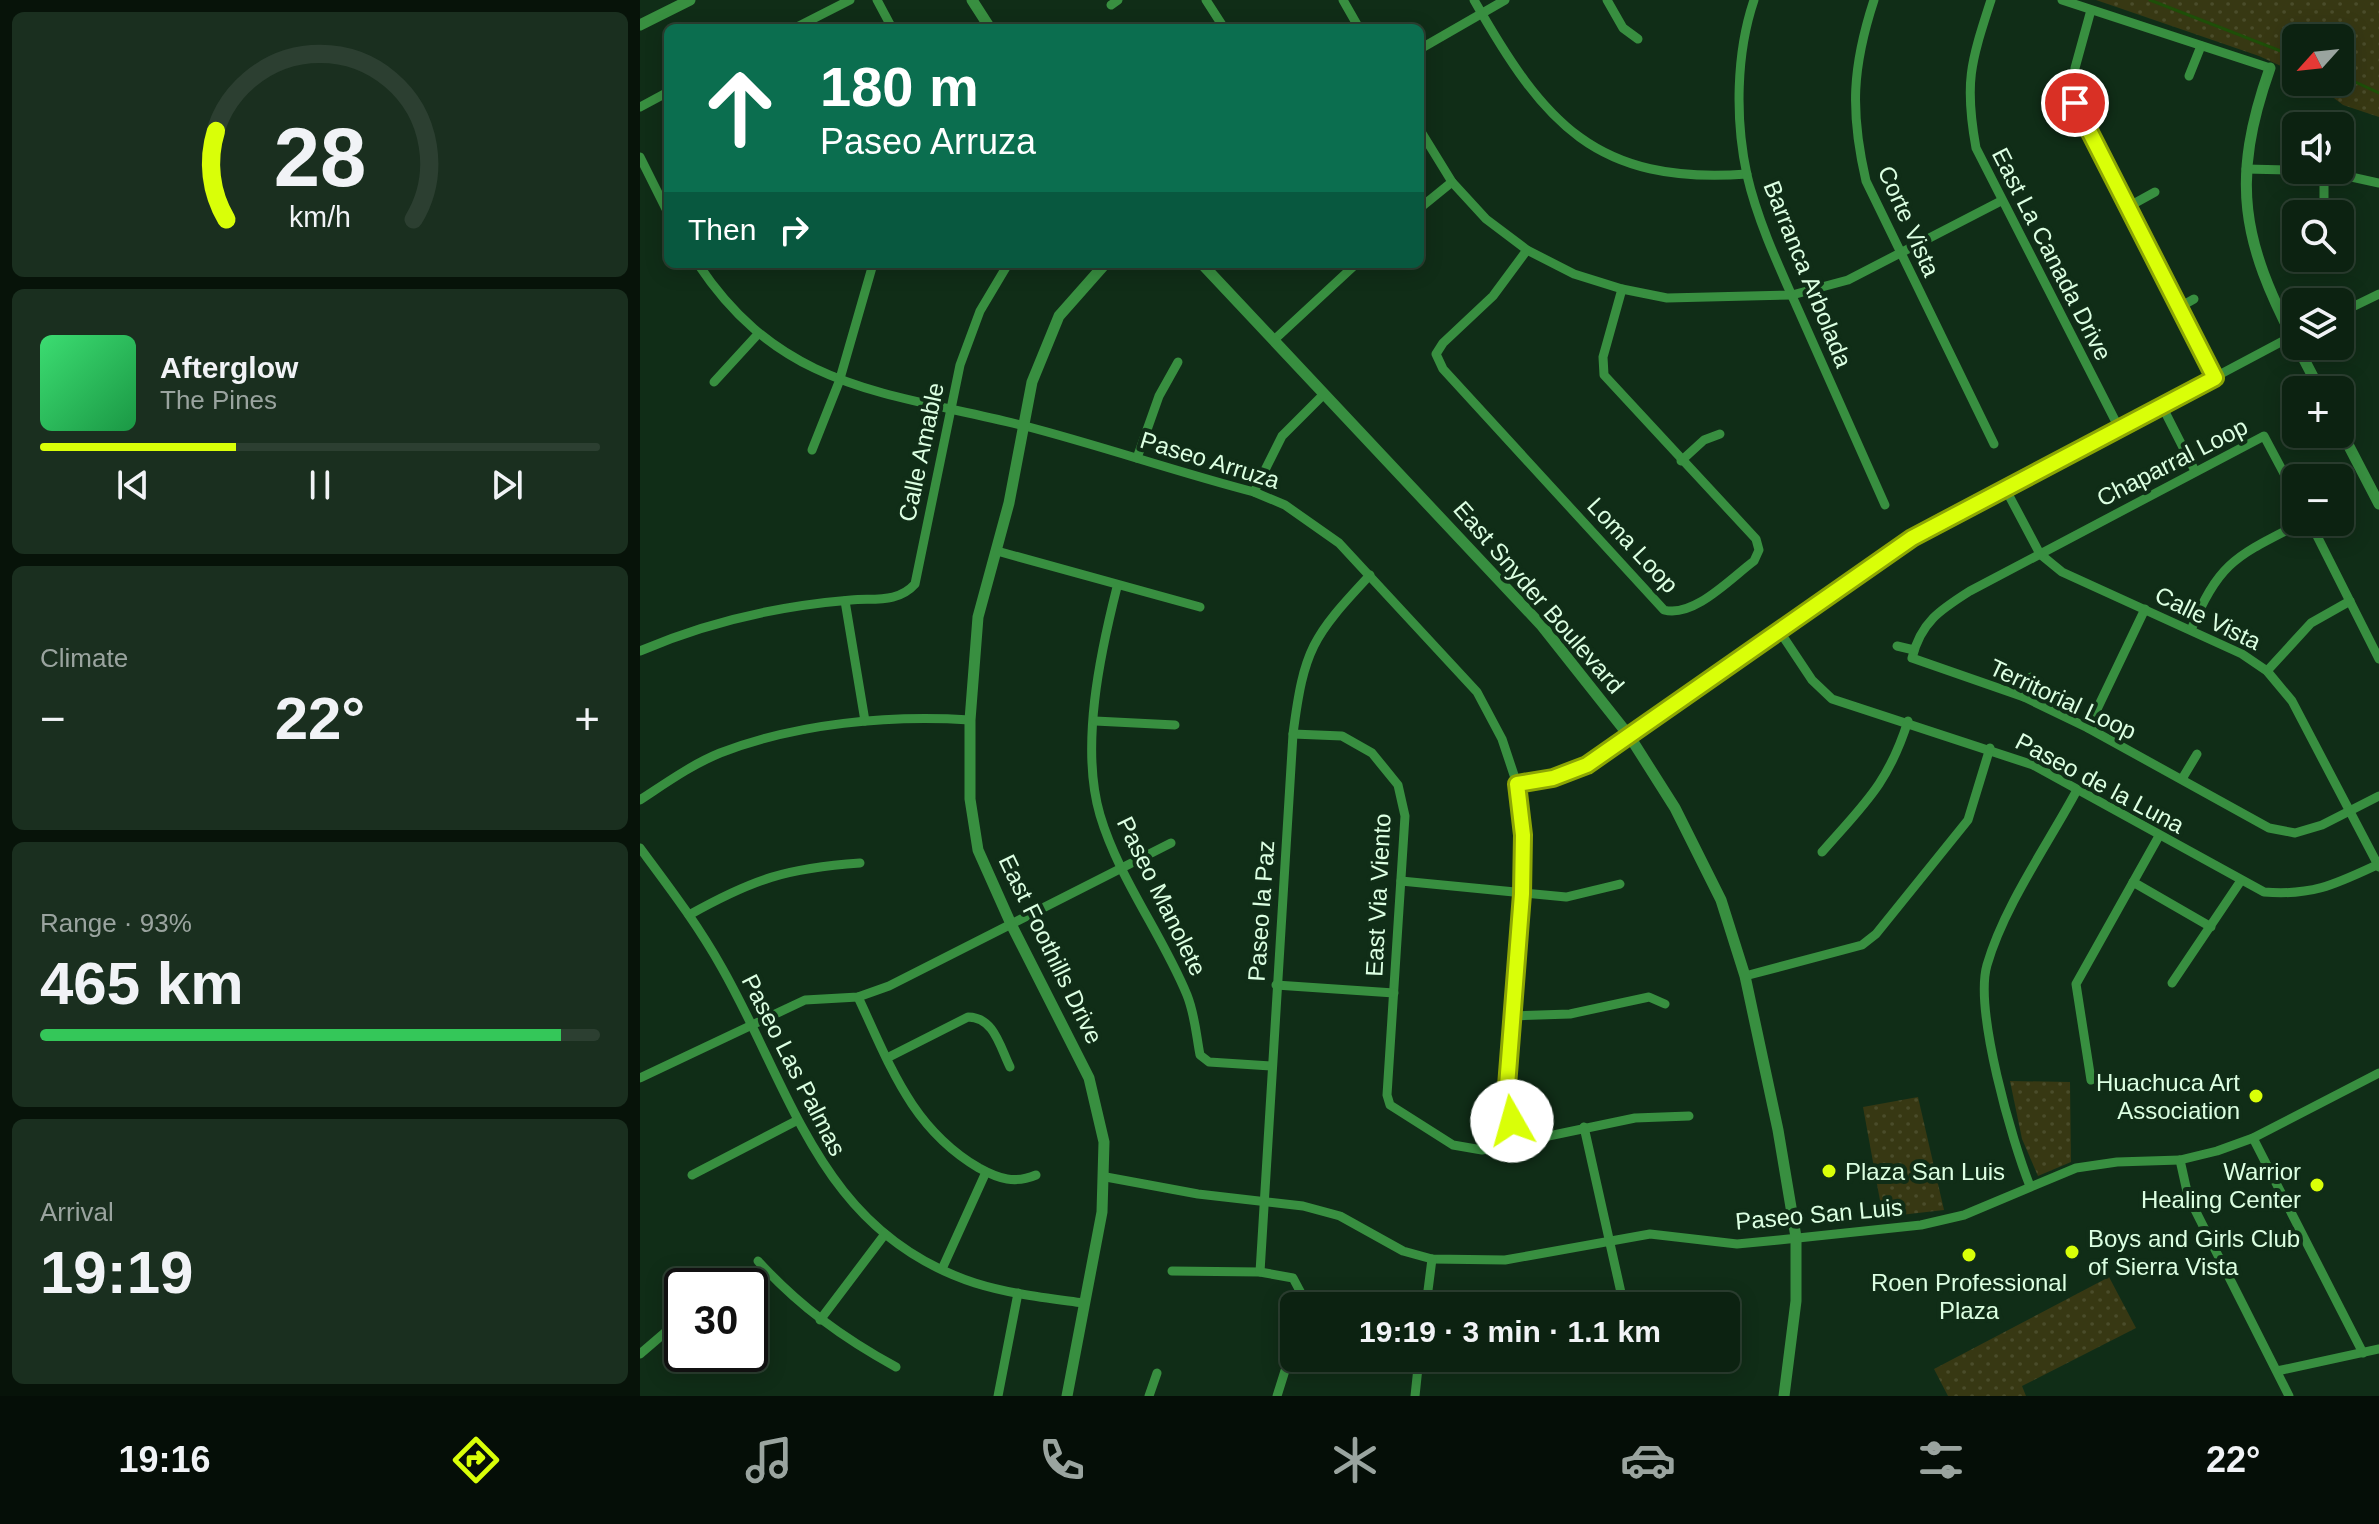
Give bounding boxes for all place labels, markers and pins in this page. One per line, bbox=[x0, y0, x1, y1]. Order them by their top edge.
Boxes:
pin bbox=[2041, 69, 2109, 137]
place label: Huachuca Art Association bbox=[2096, 1069, 2240, 1124]
marker: Huachuca Art Association bbox=[2247, 1087, 2265, 1105]
place label: Plaza San Luis bbox=[1845, 1158, 2005, 1185]
place label: Warrior Healing Center bbox=[2141, 1158, 2301, 1213]
marker: Plaza San Luis bbox=[1820, 1162, 1838, 1180]
marker: Warrior Healing Center bbox=[2308, 1176, 2326, 1194]
place label: Boys and Girls Club of Sierra Vista bbox=[2088, 1225, 2300, 1280]
marker: Boys and Girls Club of Sierra Vista bbox=[2063, 1243, 2081, 1261]
marker: Roen Professional Plaza bbox=[1960, 1246, 1978, 1264]
place label: Roen Professional Plaza bbox=[1871, 1269, 2067, 1324]

